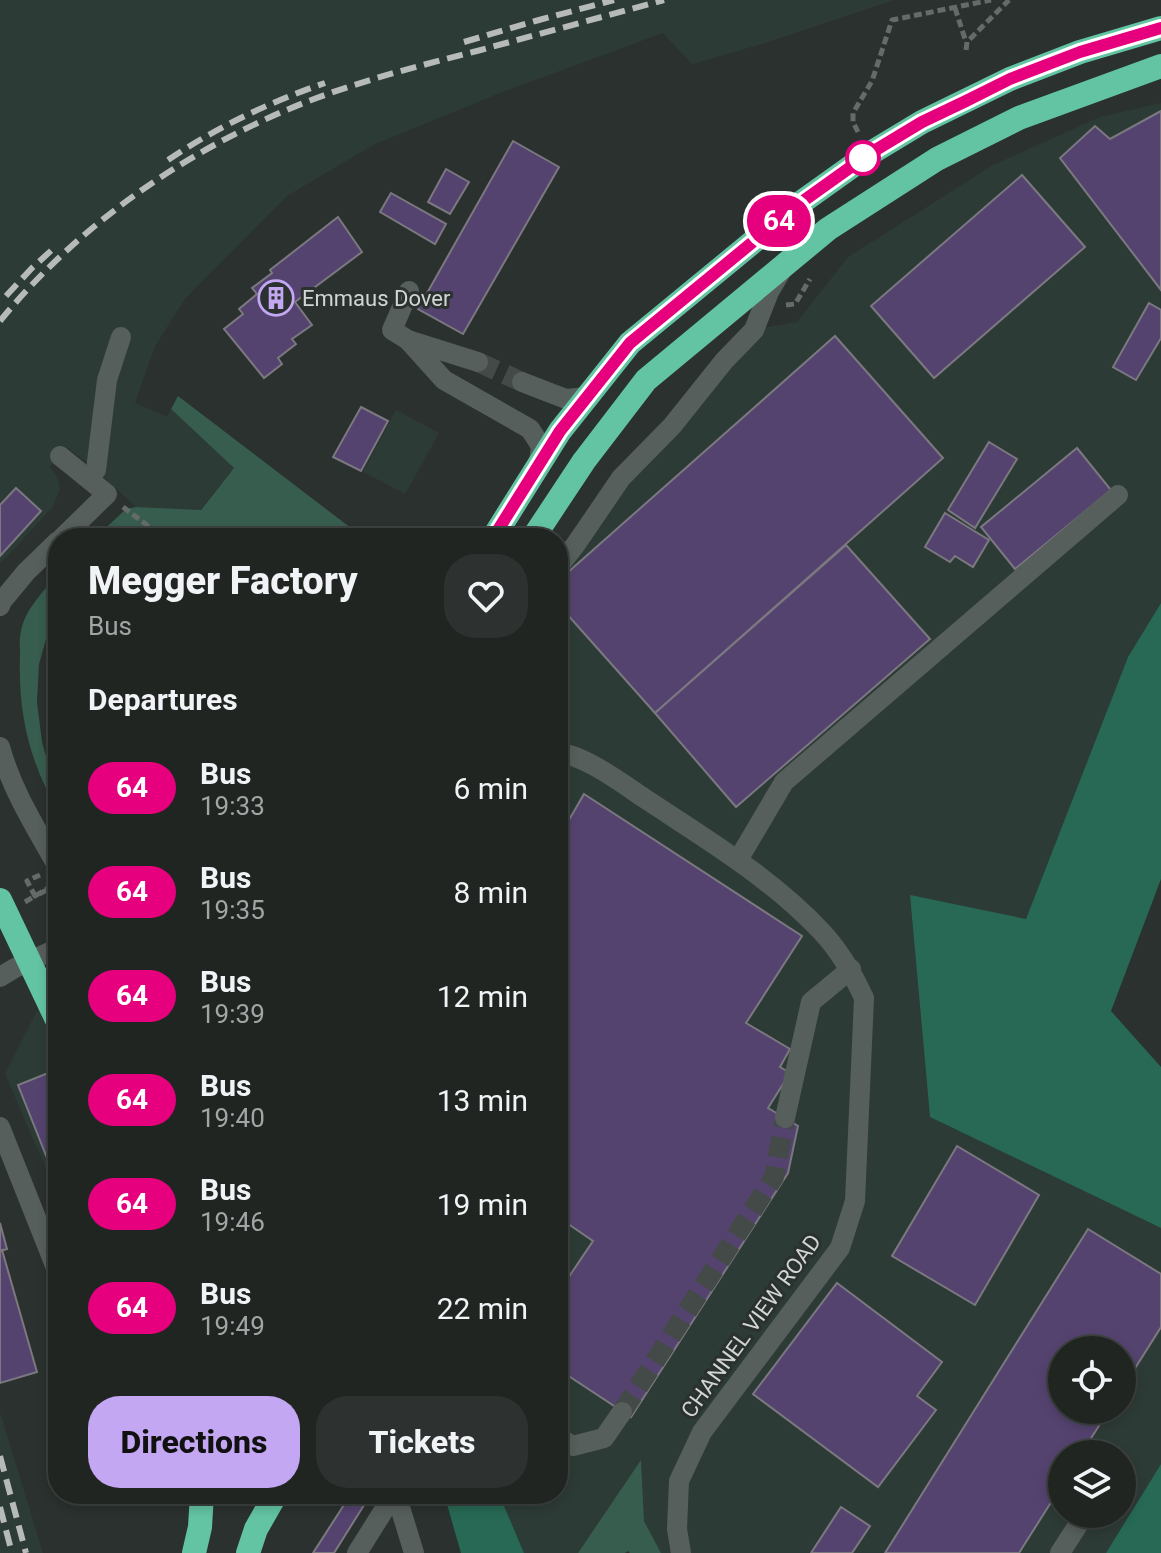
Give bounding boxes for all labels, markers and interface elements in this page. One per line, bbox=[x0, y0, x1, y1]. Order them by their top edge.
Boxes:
unlabelled marker bbox=[846, 141, 880, 175]
line badge: 64 bbox=[743, 195, 815, 247]
text: 64 bbox=[763, 204, 795, 237]
building icon: Emmaus Dover bbox=[257, 279, 295, 317]
place label: Emmaus Dover bbox=[302, 286, 451, 311]
button: heart bbox=[444, 554, 528, 638]
text: Megger Factory bbox=[88, 559, 358, 603]
text: Bus bbox=[88, 611, 132, 641]
text: Departures bbox=[88, 682, 238, 717]
text: Bus bbox=[200, 756, 251, 791]
text: 64 bbox=[116, 771, 148, 804]
text: 6 min bbox=[454, 771, 528, 806]
text: 19:33 bbox=[200, 791, 265, 821]
text: Bus bbox=[200, 860, 251, 895]
text: 64 bbox=[116, 875, 148, 908]
text: 8 min bbox=[454, 875, 528, 910]
text: 19:35 bbox=[200, 895, 265, 925]
text: Bus bbox=[200, 964, 251, 999]
text: 64 bbox=[116, 979, 148, 1012]
text: 12 min bbox=[437, 979, 528, 1014]
text: 19:39 bbox=[200, 999, 265, 1029]
text: Bus bbox=[200, 1068, 251, 1103]
text: 64 bbox=[116, 1083, 148, 1116]
text: 13 min bbox=[437, 1083, 528, 1118]
text: 19:40 bbox=[200, 1103, 265, 1133]
text: Bus bbox=[200, 1172, 251, 1207]
text: 64 bbox=[116, 1187, 148, 1220]
text: 19 min bbox=[437, 1187, 528, 1222]
text: 19:46 bbox=[200, 1207, 265, 1237]
street label: CHANNEL VIEW ROAD bbox=[676, 1229, 826, 1423]
text: Bus bbox=[200, 1276, 251, 1311]
text: 64 bbox=[116, 1291, 148, 1324]
text: 22 min bbox=[437, 1291, 528, 1326]
text: 19:49 bbox=[200, 1311, 265, 1341]
map controls bbox=[1048, 1336, 1136, 1528]
button: locate bbox=[1048, 1336, 1136, 1424]
button: Directions bbox=[88, 1396, 300, 1488]
button: Tickets bbox=[316, 1396, 528, 1488]
button: layers bbox=[1048, 1440, 1136, 1528]

